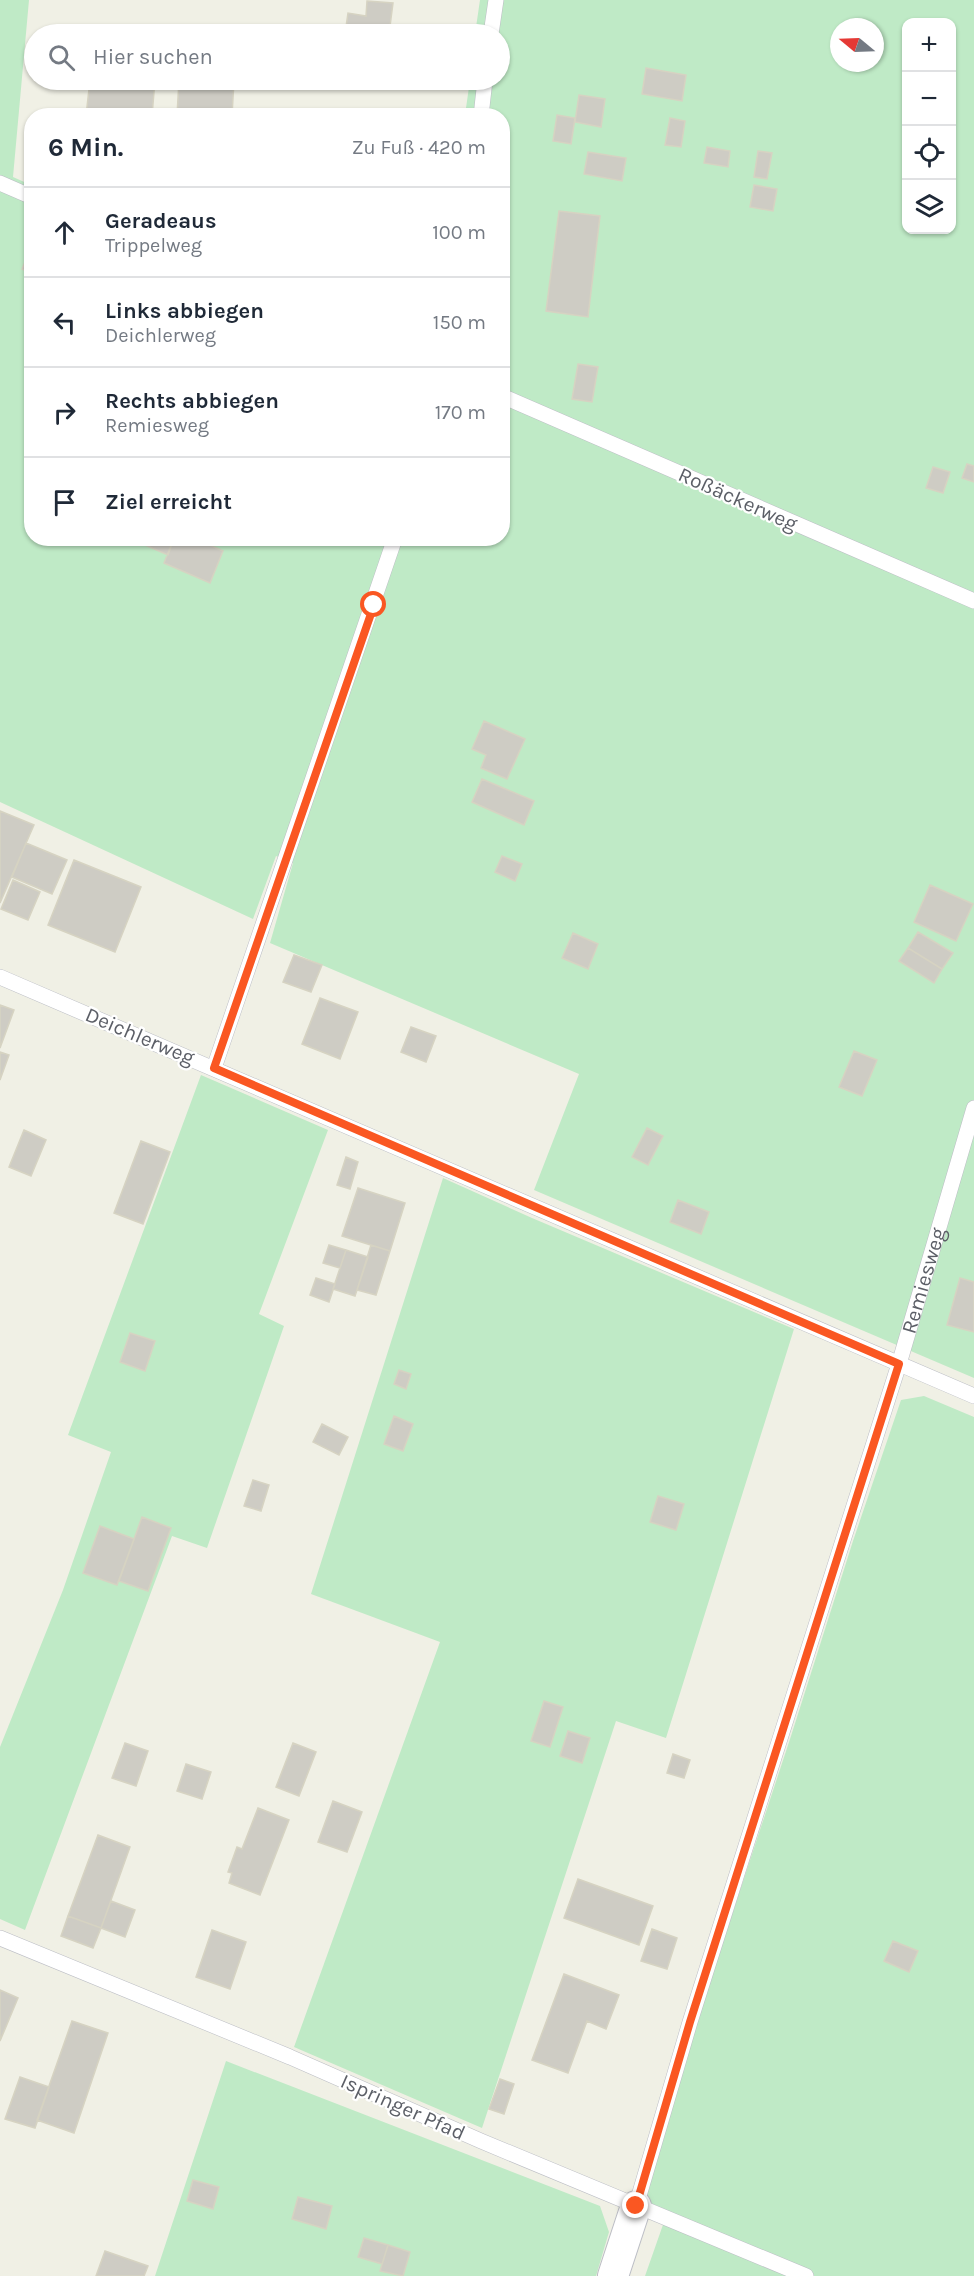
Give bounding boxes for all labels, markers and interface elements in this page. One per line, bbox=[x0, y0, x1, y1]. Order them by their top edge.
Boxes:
north arrow bbox=[830, 18, 884, 72]
map controls bbox=[902, 18, 956, 234]
button: + bbox=[902, 18, 956, 72]
search box bbox=[24, 24, 510, 90]
icon: search bbox=[45, 41, 78, 74]
text: Hier suchen bbox=[93, 44, 213, 70]
button: − bbox=[902, 72, 956, 126]
button: locate bbox=[902, 126, 956, 180]
text: 6 Min. bbox=[48, 132, 123, 163]
text: Zu Fuß · 420 m bbox=[352, 136, 486, 159]
button: layers bbox=[902, 180, 956, 234]
text: Geradeaus bbox=[105, 208, 217, 234]
icon: ahead bbox=[48, 216, 81, 249]
text: 100 m bbox=[432, 221, 486, 244]
text: Trippelweg bbox=[105, 234, 202, 257]
text: Links abbiegen bbox=[105, 298, 264, 324]
icon: left bbox=[48, 306, 81, 339]
text: 150 m bbox=[433, 311, 486, 334]
text: Deichlerweg bbox=[105, 324, 216, 347]
text: Rechts abbiegen bbox=[105, 388, 279, 414]
icon: right bbox=[48, 396, 81, 429]
text: 170 m bbox=[435, 401, 486, 424]
text: Remiesweg bbox=[105, 414, 209, 437]
street label: Roßäckerweg bbox=[675, 462, 801, 536]
icon: arrive bbox=[48, 486, 81, 519]
text: Ziel erreicht bbox=[105, 489, 232, 515]
route start bbox=[360, 591, 386, 617]
street label: Deichlerweg bbox=[82, 1002, 198, 1070]
street label: Remiesweg bbox=[897, 1225, 950, 1336]
street label: Ispringer Pfad bbox=[337, 2069, 469, 2145]
route end bbox=[622, 2192, 648, 2218]

